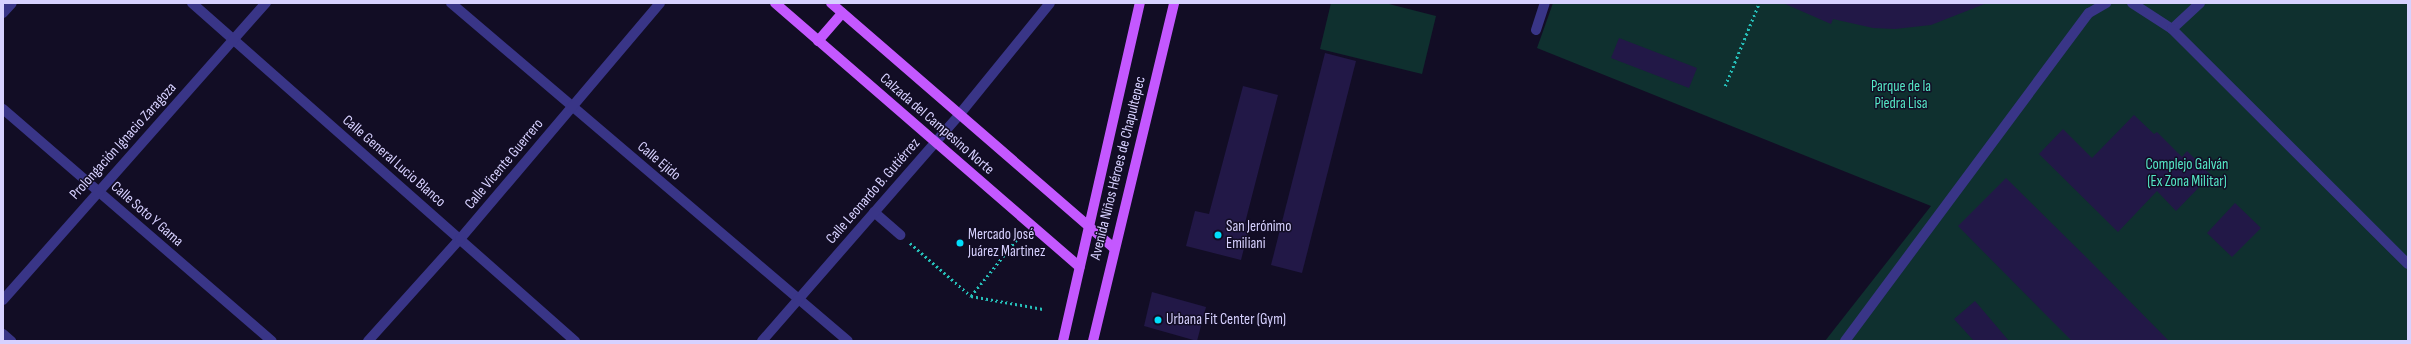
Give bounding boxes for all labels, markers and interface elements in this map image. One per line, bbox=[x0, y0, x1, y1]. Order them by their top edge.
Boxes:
street label: Calzada del Campesino Norte bbox=[876, 70, 998, 178]
street label: Avenida Niños Héroes de Chapultepec bbox=[1086, 74, 1150, 262]
park label: Parque de la Piedra Lisa bbox=[1871, 77, 1931, 112]
street label: Prolongación Ignacio Zaragoza bbox=[66, 79, 180, 203]
street label: Calle General Lucio Blanco bbox=[339, 111, 449, 211]
street label: Calle Vicente Guerrero bbox=[461, 115, 547, 213]
street label: Calle Leonardo B. Gutiérrez bbox=[822, 134, 924, 248]
street label: Calle Ejido bbox=[634, 138, 684, 184]
park label: Complejo Galván (Ex Zona Militar) bbox=[2145, 155, 2229, 190]
street label: Calle Soto Y Gama bbox=[107, 178, 187, 250]
place label: San Jerónimo Emiliani bbox=[1226, 217, 1291, 252]
place label: Mercado José Juárez Martinez bbox=[968, 225, 1045, 260]
marker: San Jerónimo Emiliani bbox=[1213, 230, 1223, 240]
marker: Mercado José Juárez Martinez bbox=[955, 238, 965, 248]
place label: Urbana Fit Center (Gym) bbox=[1166, 311, 1286, 329]
marker: Urbana Fit Center (Gym) bbox=[1153, 315, 1163, 325]

